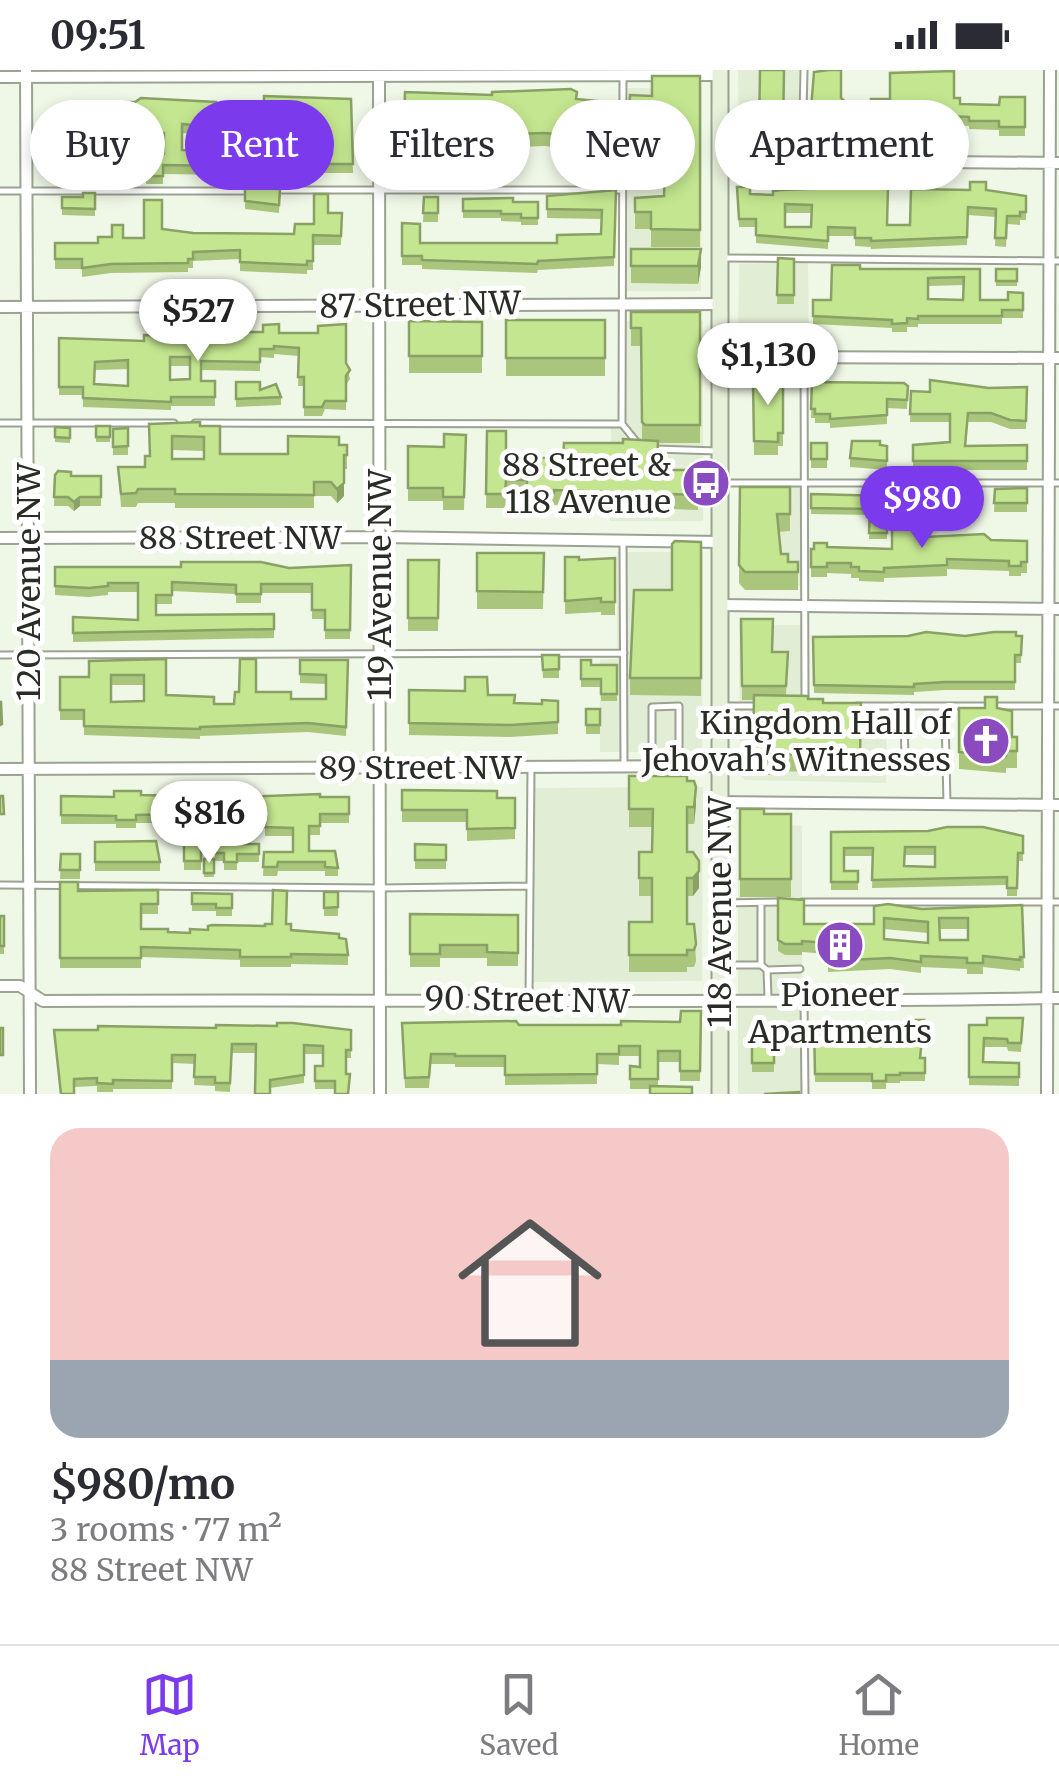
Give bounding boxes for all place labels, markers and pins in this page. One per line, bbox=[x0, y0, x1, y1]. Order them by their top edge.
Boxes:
pin: $527 bbox=[139, 279, 257, 364]
pin: $1,130 bbox=[687, 323, 849, 408]
place label: 88 Street & 118 Avenue bbox=[502, 445, 671, 522]
bus stop icon: 88 Street & 118 Avenue bbox=[680, 457, 732, 509]
pin: $980 bbox=[863, 466, 981, 551]
place label: Kingdom Hall of Jehovah's Witnesses bbox=[641, 703, 953, 780]
church icon: Kingdom Hall of Jehovah's Witnesses bbox=[960, 715, 1012, 767]
pin: $816 bbox=[150, 781, 268, 866]
building icon: Pioneer Apartments bbox=[814, 919, 866, 971]
place label: Pioneer Apartments bbox=[747, 975, 932, 1052]

